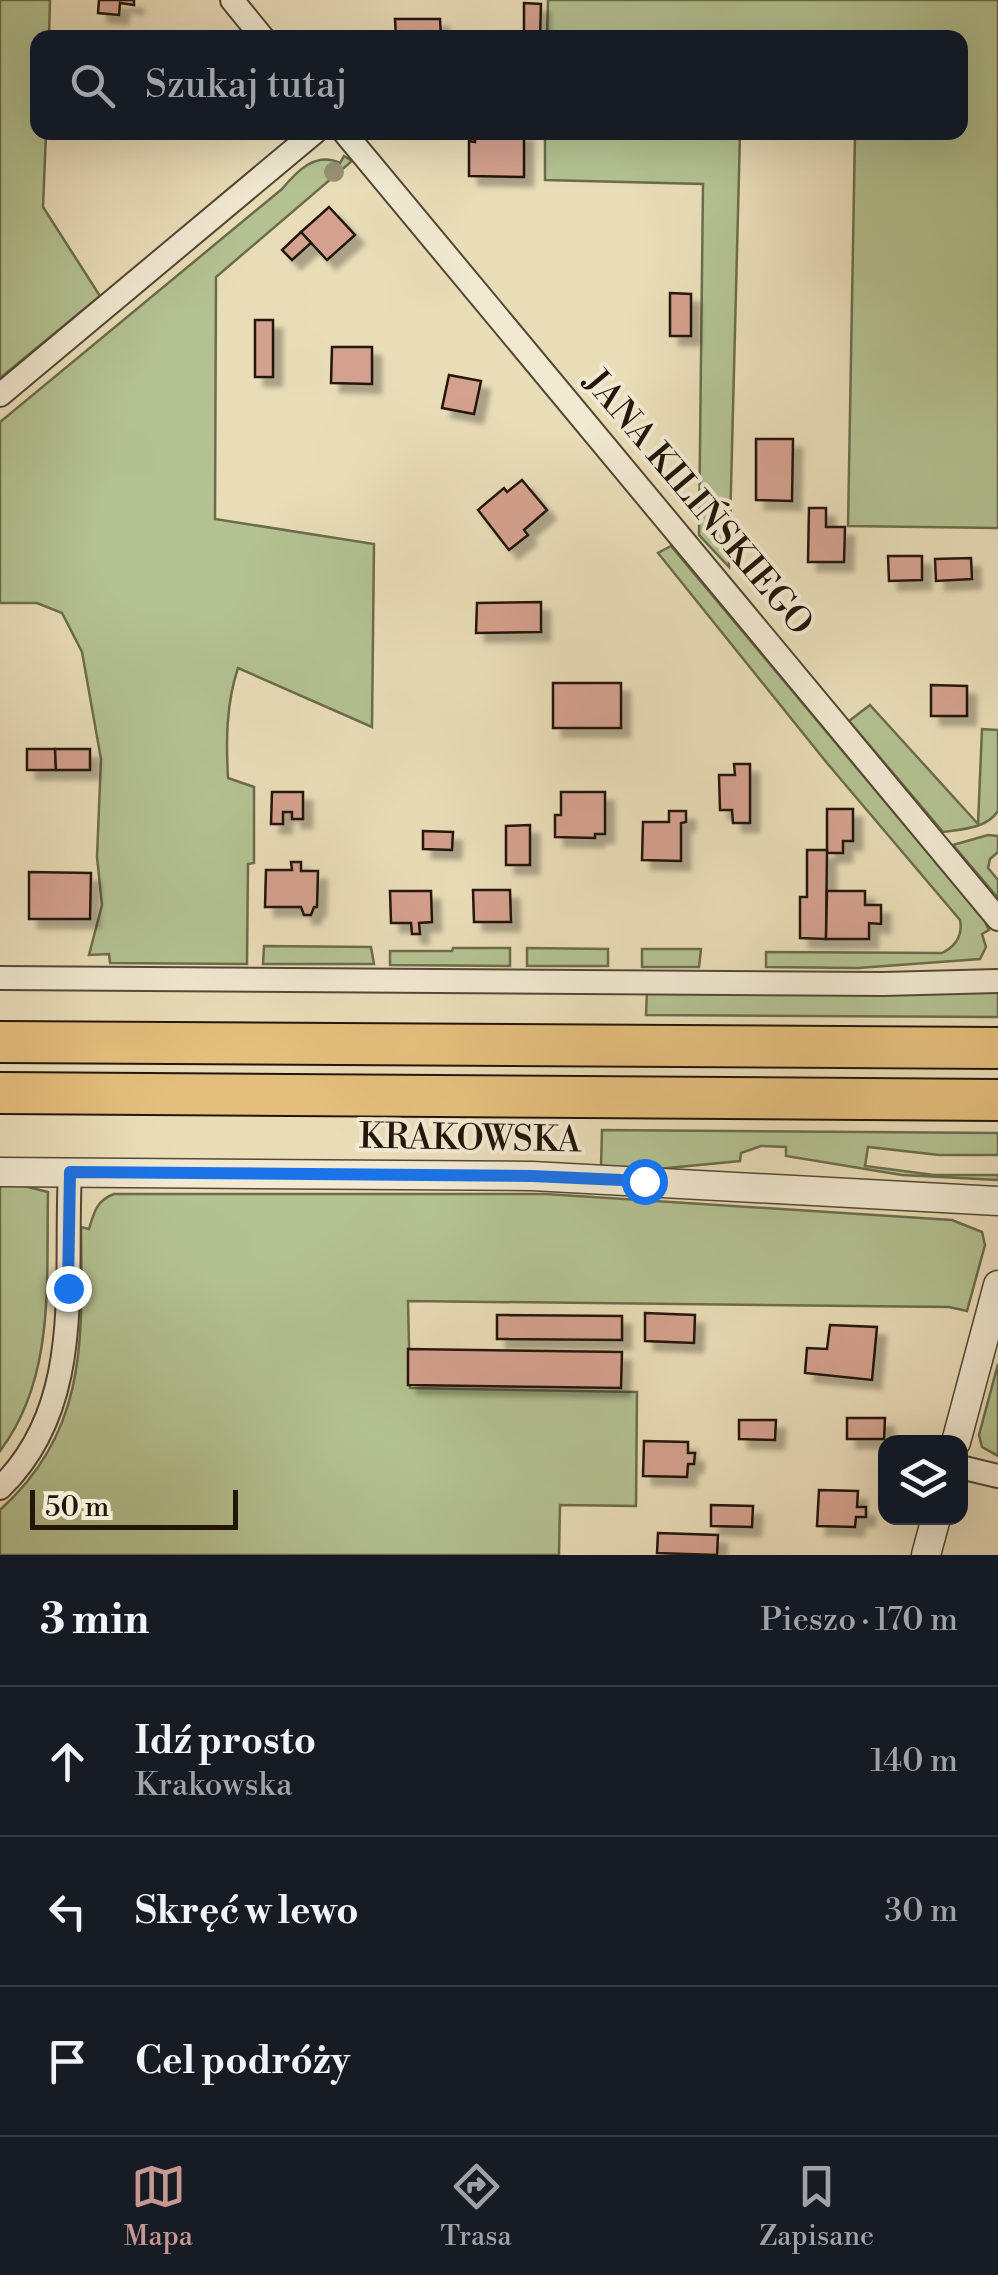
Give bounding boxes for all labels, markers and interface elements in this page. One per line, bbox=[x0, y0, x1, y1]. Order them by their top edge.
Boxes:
search box bbox=[30, 30, 968, 140]
icon: search bbox=[65, 58, 120, 113]
text: Szukaj tutaj bbox=[145, 62, 348, 109]
street label: JANA KILIŃSKIEGO bbox=[573, 359, 823, 645]
street label: KRAKOWSKA bbox=[359, 1116, 582, 1162]
route start bbox=[622, 1159, 668, 1205]
route end bbox=[46, 1266, 92, 1312]
map controls bbox=[878, 1435, 968, 1525]
button: layers bbox=[878, 1435, 968, 1525]
scale bar bbox=[30, 1485, 238, 1530]
text: 50 m bbox=[45, 1490, 109, 1525]
text: 3 min bbox=[40, 1594, 149, 1647]
text: Pieszo · 170 m bbox=[760, 1600, 958, 1640]
text: Idź prosto bbox=[135, 1718, 316, 1765]
icon: ahead bbox=[40, 1734, 95, 1789]
text: 140 m bbox=[871, 1741, 958, 1781]
text: Krakowska bbox=[135, 1765, 292, 1805]
icon: left bbox=[40, 1884, 95, 1939]
text: Skręć w lewo bbox=[135, 1888, 359, 1935]
text: 30 m bbox=[884, 1891, 958, 1931]
icon: arrive bbox=[40, 2034, 95, 2089]
text: Cel podróży bbox=[135, 2038, 350, 2085]
tab: Mapa bbox=[124, 2159, 193, 2254]
tab: Trasa bbox=[441, 2159, 512, 2254]
tab: Zapisane bbox=[759, 2159, 874, 2254]

